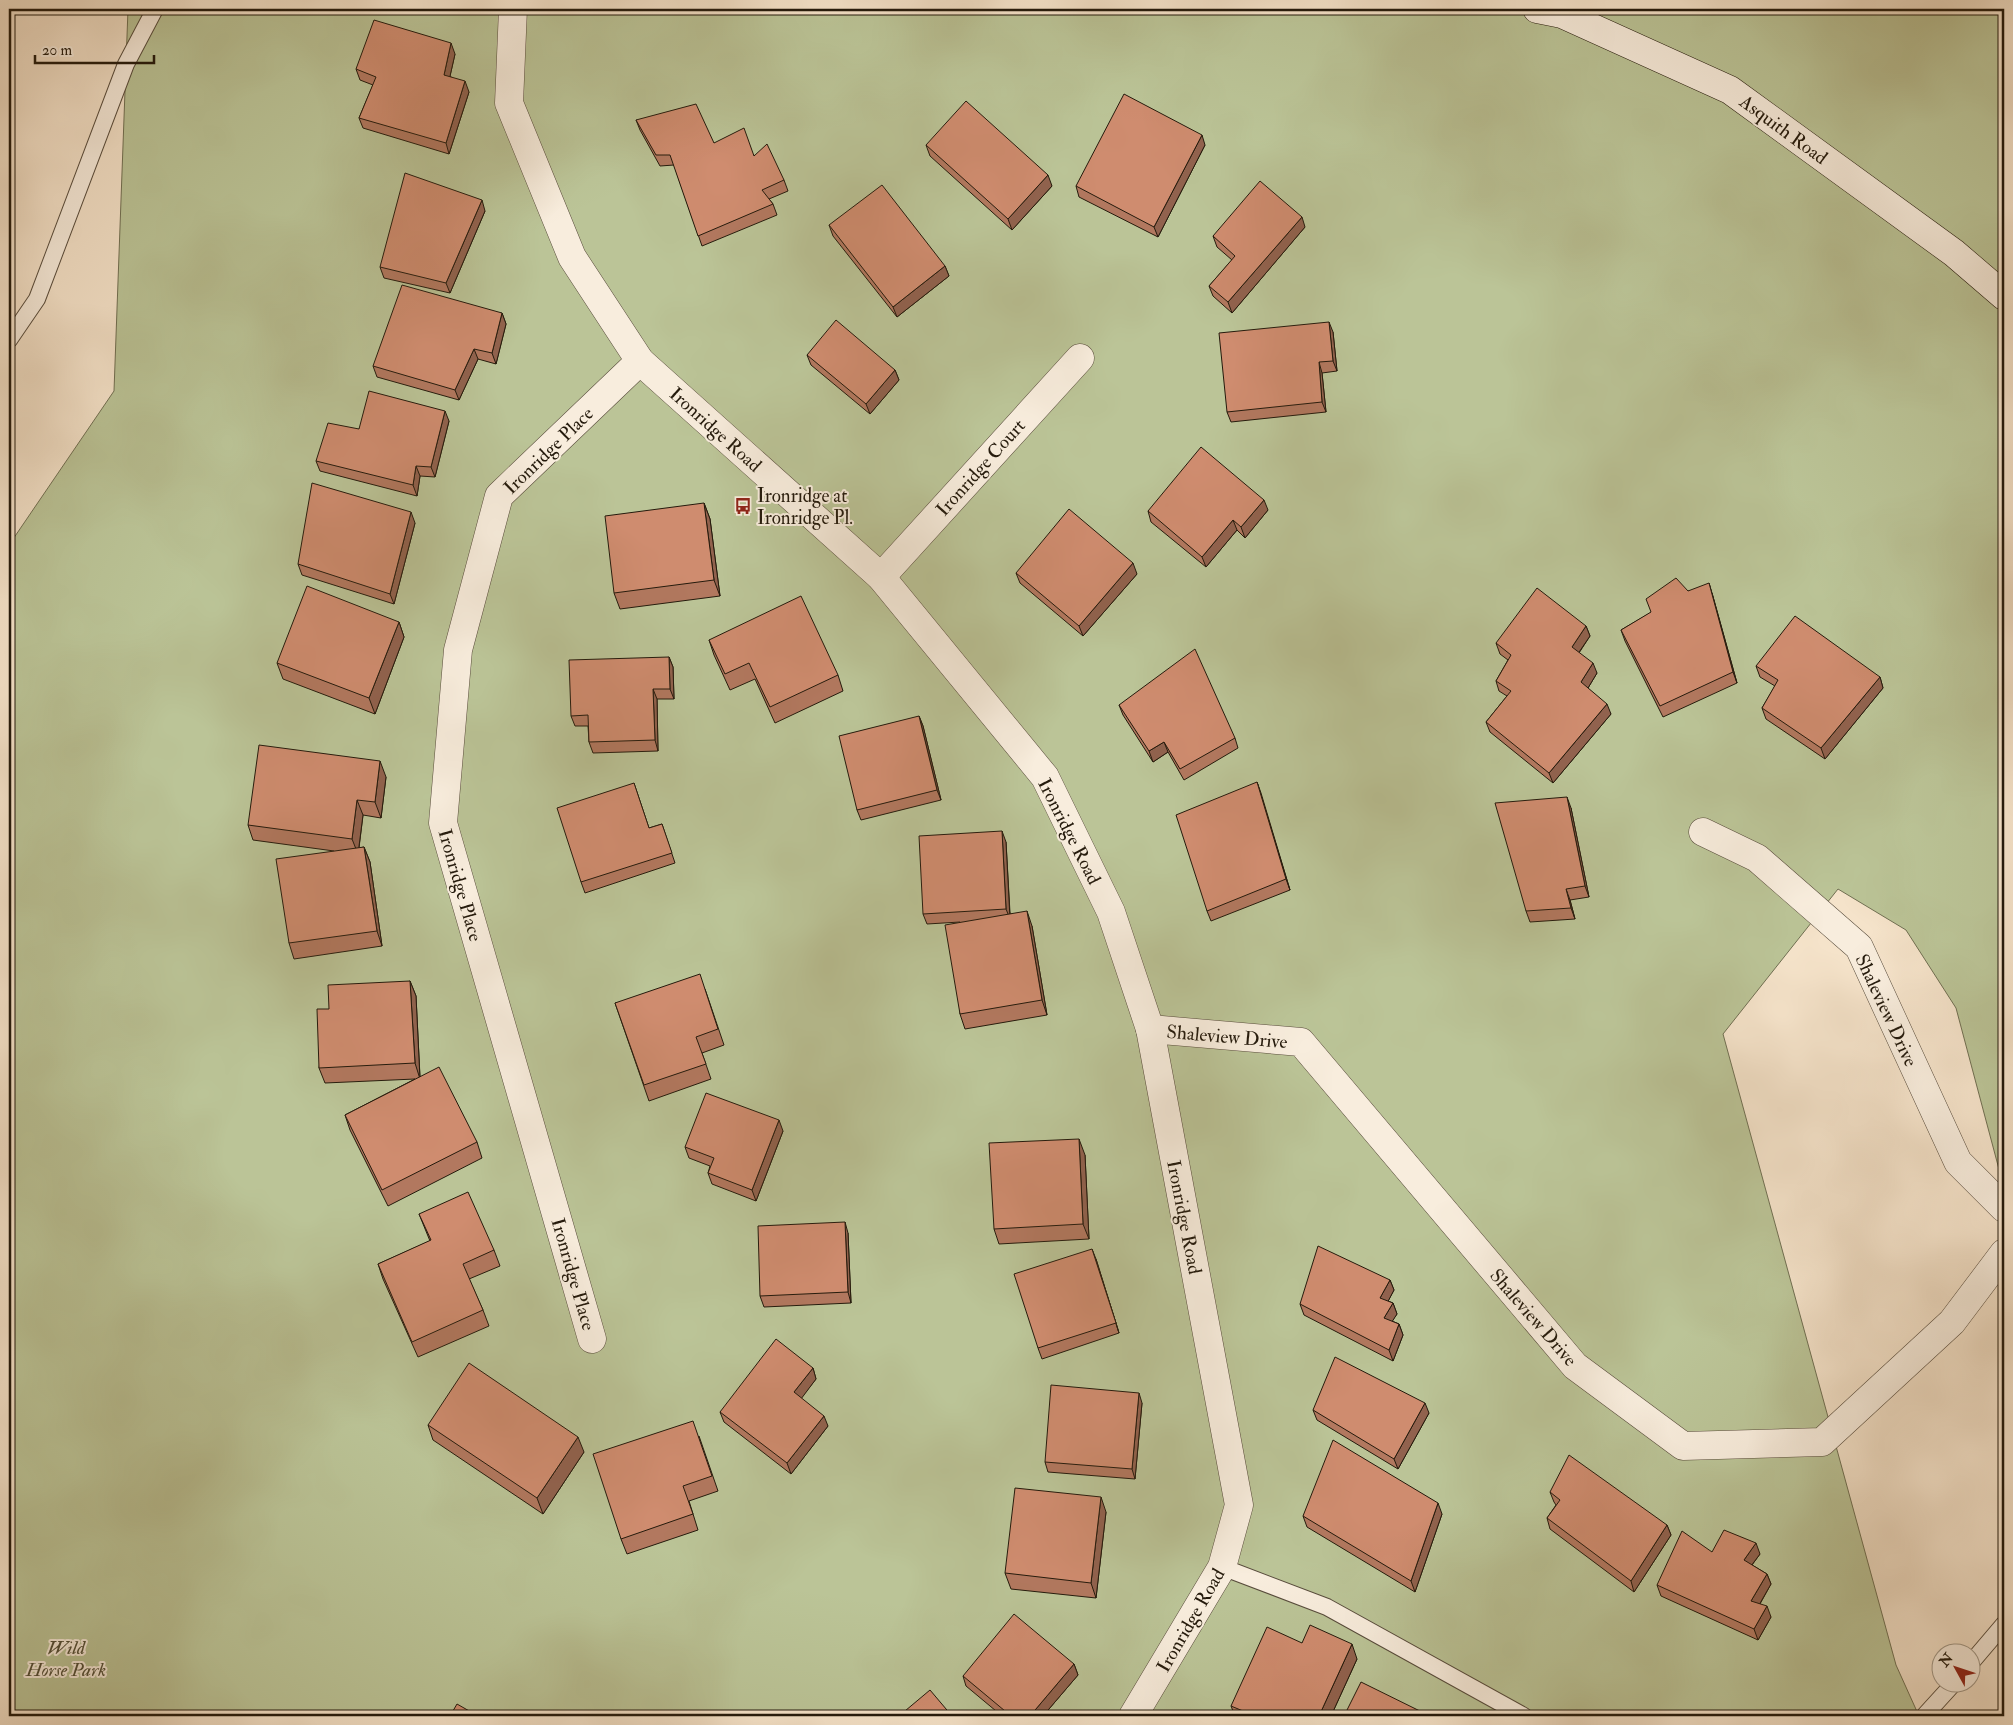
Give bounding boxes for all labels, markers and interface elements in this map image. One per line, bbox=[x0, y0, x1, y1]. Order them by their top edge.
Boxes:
scale bar bbox=[35, 32, 154, 64]
text: 20 m bbox=[42, 41, 72, 60]
street label: Asquith Road bbox=[1734, 89, 1833, 170]
street label: Ironridge Road bbox=[664, 382, 767, 478]
street label: Ironridge Place bbox=[499, 402, 599, 500]
street label: Ironridge Court bbox=[931, 414, 1031, 521]
place label: Ironridge at Ironridge Pl. bbox=[757, 484, 853, 530]
bus stop icon: Ironridge at Ironridge Pl. bbox=[733, 496, 753, 516]
street label: Ironridge Road bbox=[1032, 774, 1106, 889]
street label: Ironridge Place bbox=[433, 826, 488, 944]
street label: Shaleview Drive bbox=[1850, 950, 1923, 1071]
street label: Shaleview Drive bbox=[1165, 1020, 1288, 1054]
street label: Ironridge Road bbox=[1161, 1158, 1207, 1277]
street label: Ironridge Place bbox=[546, 1215, 601, 1333]
street label: Shaleview Drive bbox=[1484, 1264, 1582, 1371]
street label: Ironridge Road bbox=[1151, 1564, 1231, 1677]
park label: Wild Horse Park bbox=[25, 1636, 106, 1682]
north arrow bbox=[1930, 1642, 1980, 1692]
text: N bbox=[1935, 1649, 1957, 1671]

